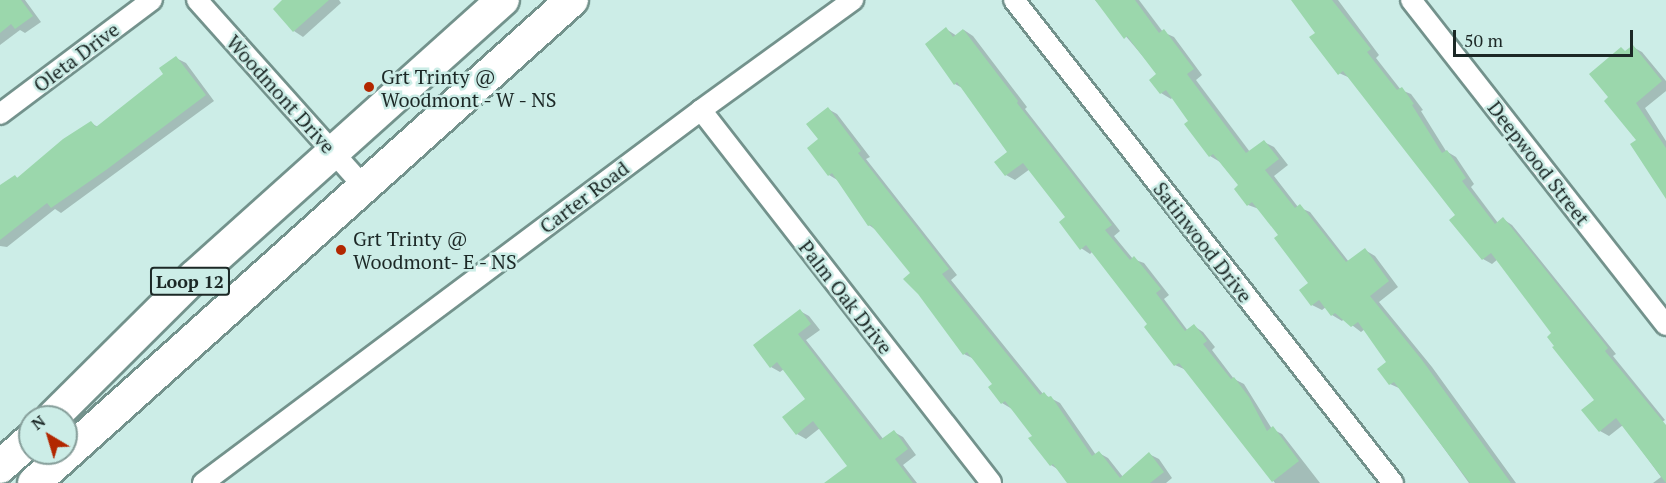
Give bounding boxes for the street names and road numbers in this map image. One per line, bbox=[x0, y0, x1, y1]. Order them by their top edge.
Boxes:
street label: Oleta Drive bbox=[28, 17, 124, 97]
street label: Woodmont Drive bbox=[222, 30, 340, 158]
street label: Deepwood Street bbox=[1483, 96, 1595, 230]
street label: Carter Road bbox=[535, 156, 633, 238]
street label: Satinwood Drive bbox=[1149, 177, 1257, 307]
street label: Palm Oak Drive bbox=[794, 235, 898, 359]
road number: Loop 12 bbox=[150, 266, 231, 296]

